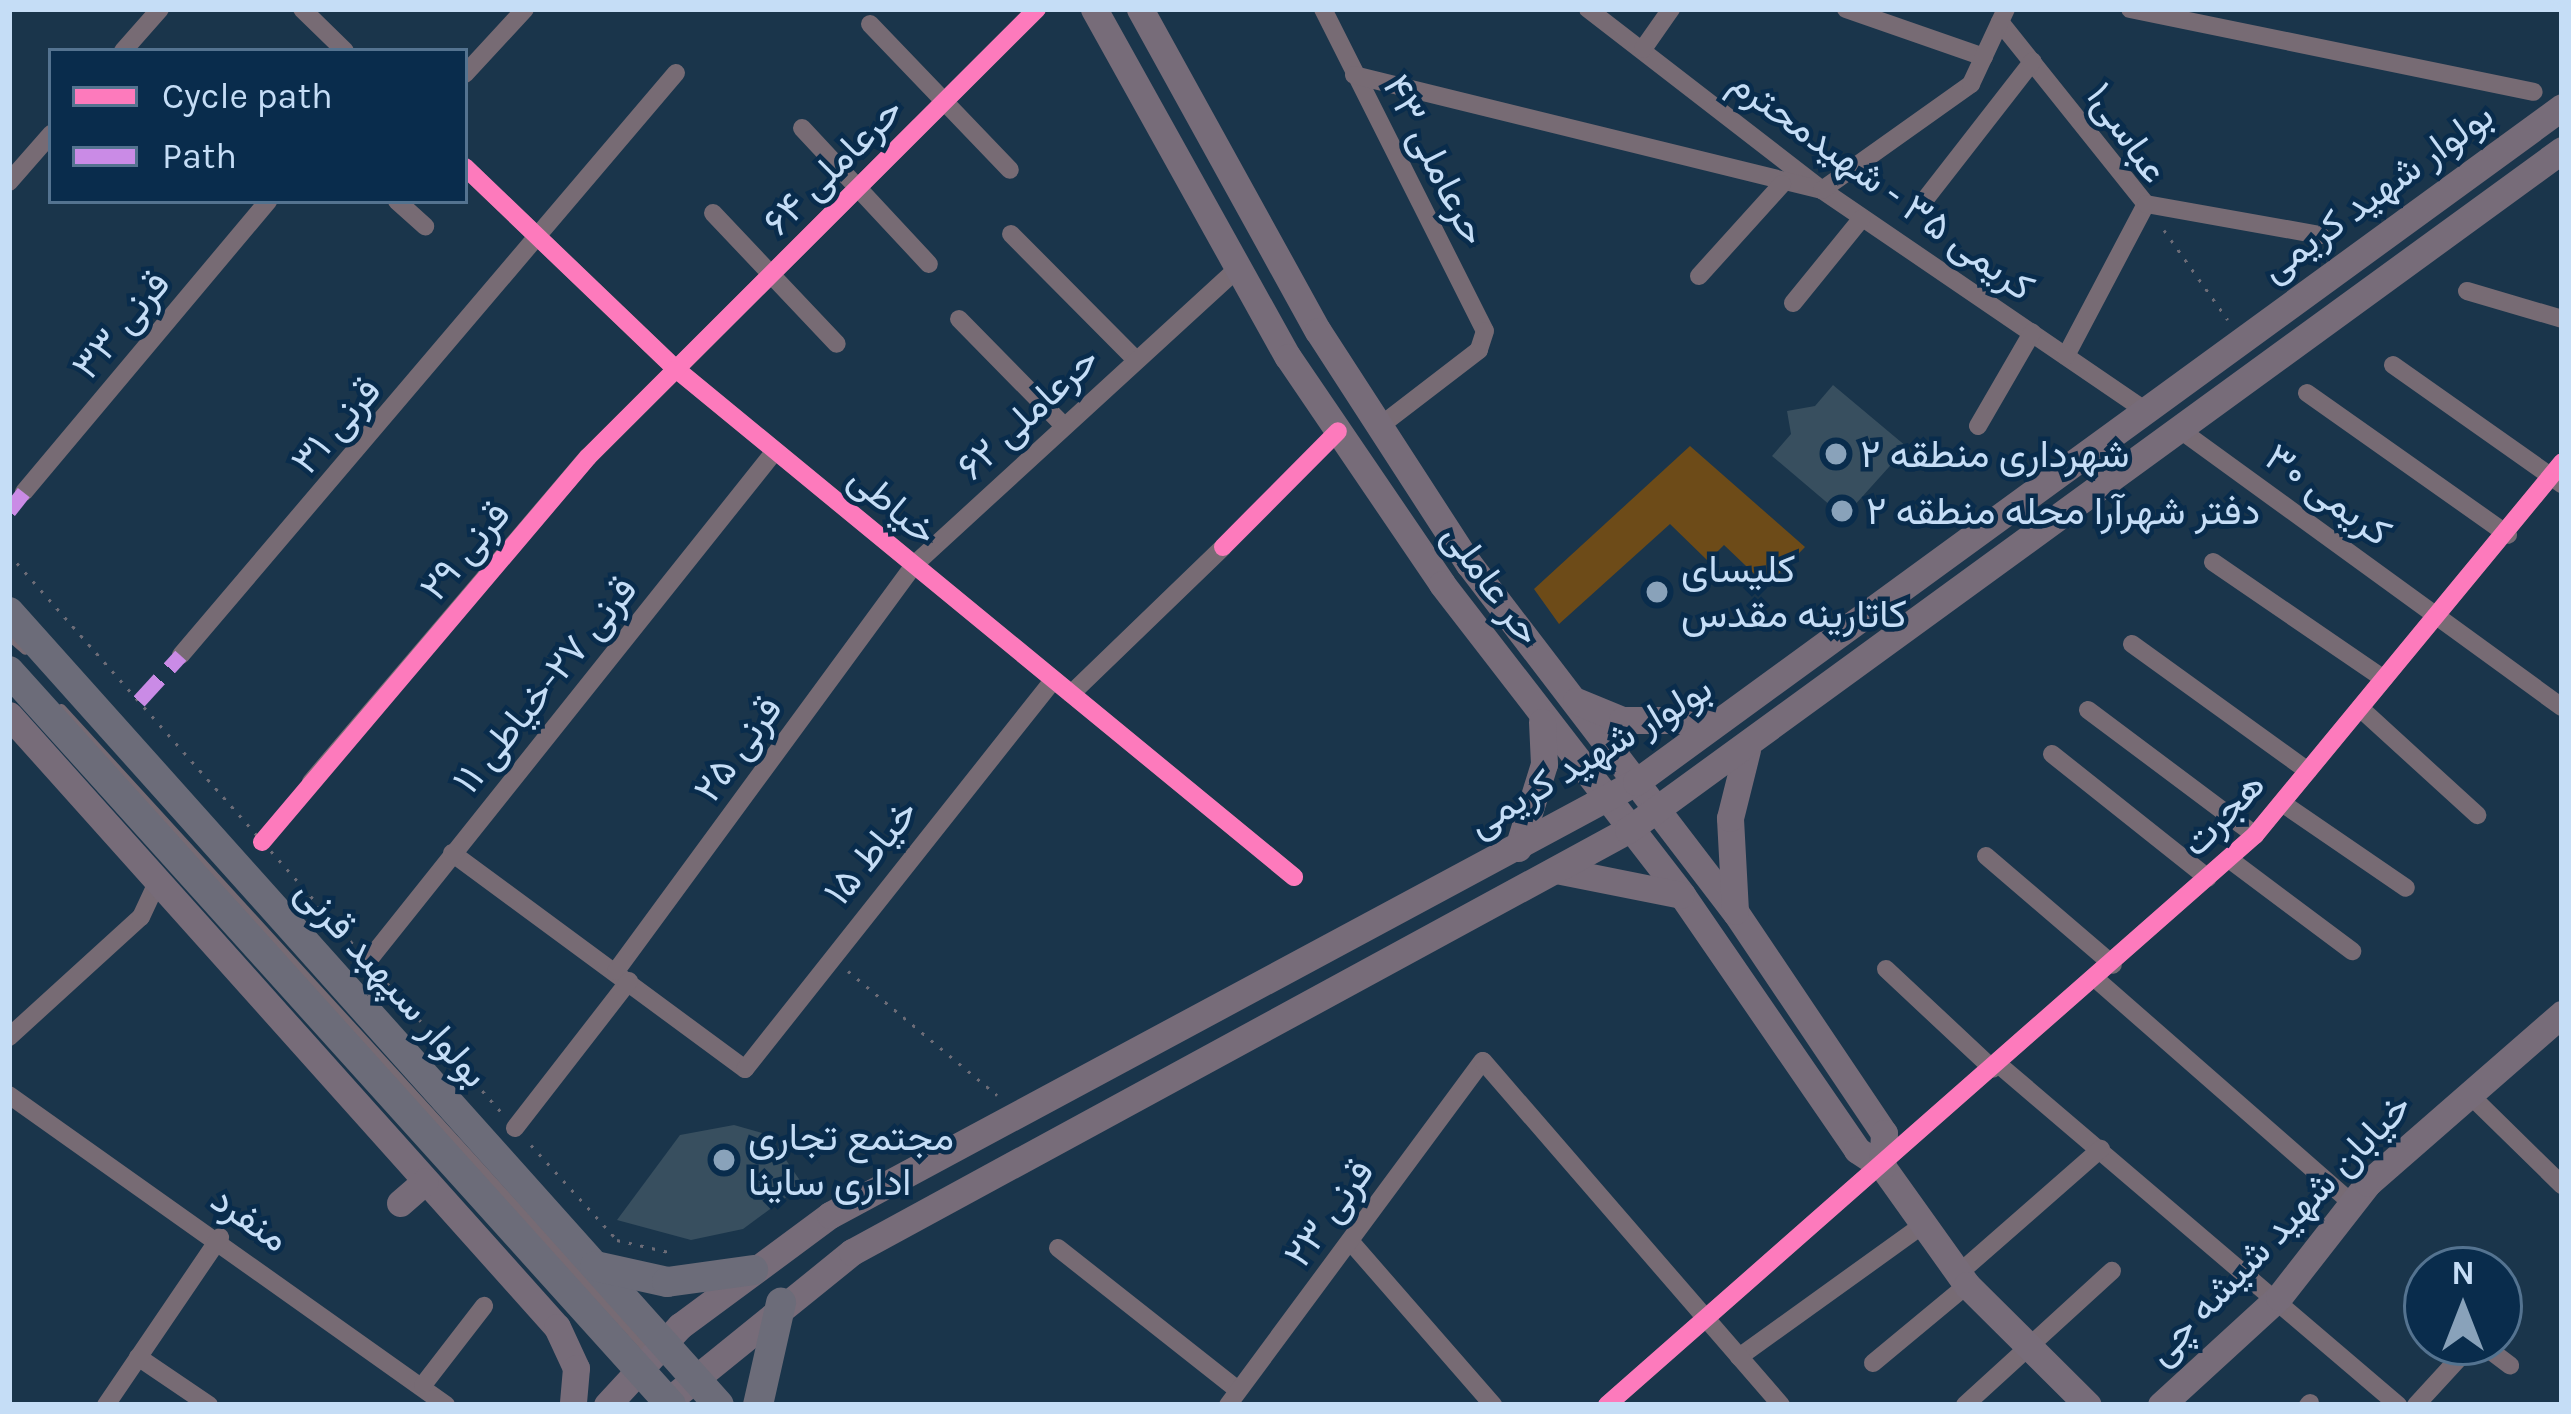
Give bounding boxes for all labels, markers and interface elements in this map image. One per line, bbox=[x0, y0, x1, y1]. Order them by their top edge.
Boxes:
legend bbox=[48, 48, 468, 204]
street label: کریمی ۳۵ - شهیدمحترم bbox=[1721, 59, 2043, 311]
street label: حرعاملی ۴۳ bbox=[1372, 67, 1498, 253]
street label: عباسی۱ bbox=[2076, 74, 2178, 192]
text: Cycle path bbox=[162, 75, 333, 117]
street label: حرعاملی ۶۴ bbox=[754, 87, 912, 245]
street label: بولوار شهید کریمی bbox=[2252, 92, 2502, 292]
text: Path bbox=[162, 135, 237, 177]
street label: قرنی ۳۳ bbox=[62, 261, 180, 389]
street label: حرعاملی ۶۲ bbox=[948, 336, 1108, 490]
street label: قرنی ۳۱ bbox=[281, 368, 391, 484]
place label: شهرداری منطقه ۲ bbox=[1860, 431, 2130, 477]
street label: کریمی ۳۰ bbox=[2256, 434, 2400, 556]
marker: شهرداری منطقه ۲ bbox=[1823, 441, 1849, 467]
street label: خیاطی bbox=[839, 455, 947, 555]
place label: دفتر شهرآرا محله منطقه ۲ bbox=[1866, 488, 2260, 534]
street label: قرنی ۲۹ bbox=[410, 492, 520, 610]
marker: دفتر شهرآرا محله منطقه ۲ bbox=[1829, 498, 1855, 524]
street label: حر عاملی bbox=[1432, 514, 1552, 654]
place label: کلیسای کاتارینه مقدس bbox=[1681, 547, 1907, 638]
street label: قرنی ۲۷-خیاطی ۱۱ bbox=[443, 567, 647, 803]
marker: کلیسای کاتارینه مقدس bbox=[1644, 579, 1670, 605]
street label: بولوار شهید کریمی bbox=[1460, 665, 1720, 847]
street label: قرنی ۲۵ bbox=[684, 687, 792, 811]
street label: هجرت bbox=[2172, 762, 2274, 866]
street label: خیاط ۱۵ bbox=[814, 790, 928, 914]
street label: بولوار سپهبد قرنی bbox=[286, 869, 498, 1097]
street label: خیابان شهید شیشه چی bbox=[2137, 1083, 2421, 1375]
place label: مجتمع تجاری اداری ساینا bbox=[748, 1115, 954, 1206]
marker: مجتمع تجاری اداری ساینا bbox=[711, 1147, 737, 1173]
street label: قرنی ۲۳ bbox=[1274, 1150, 1384, 1276]
street label: منفرد bbox=[202, 1176, 298, 1262]
north arrow bbox=[2403, 1246, 2523, 1366]
text: N bbox=[2451, 1254, 2475, 1292]

